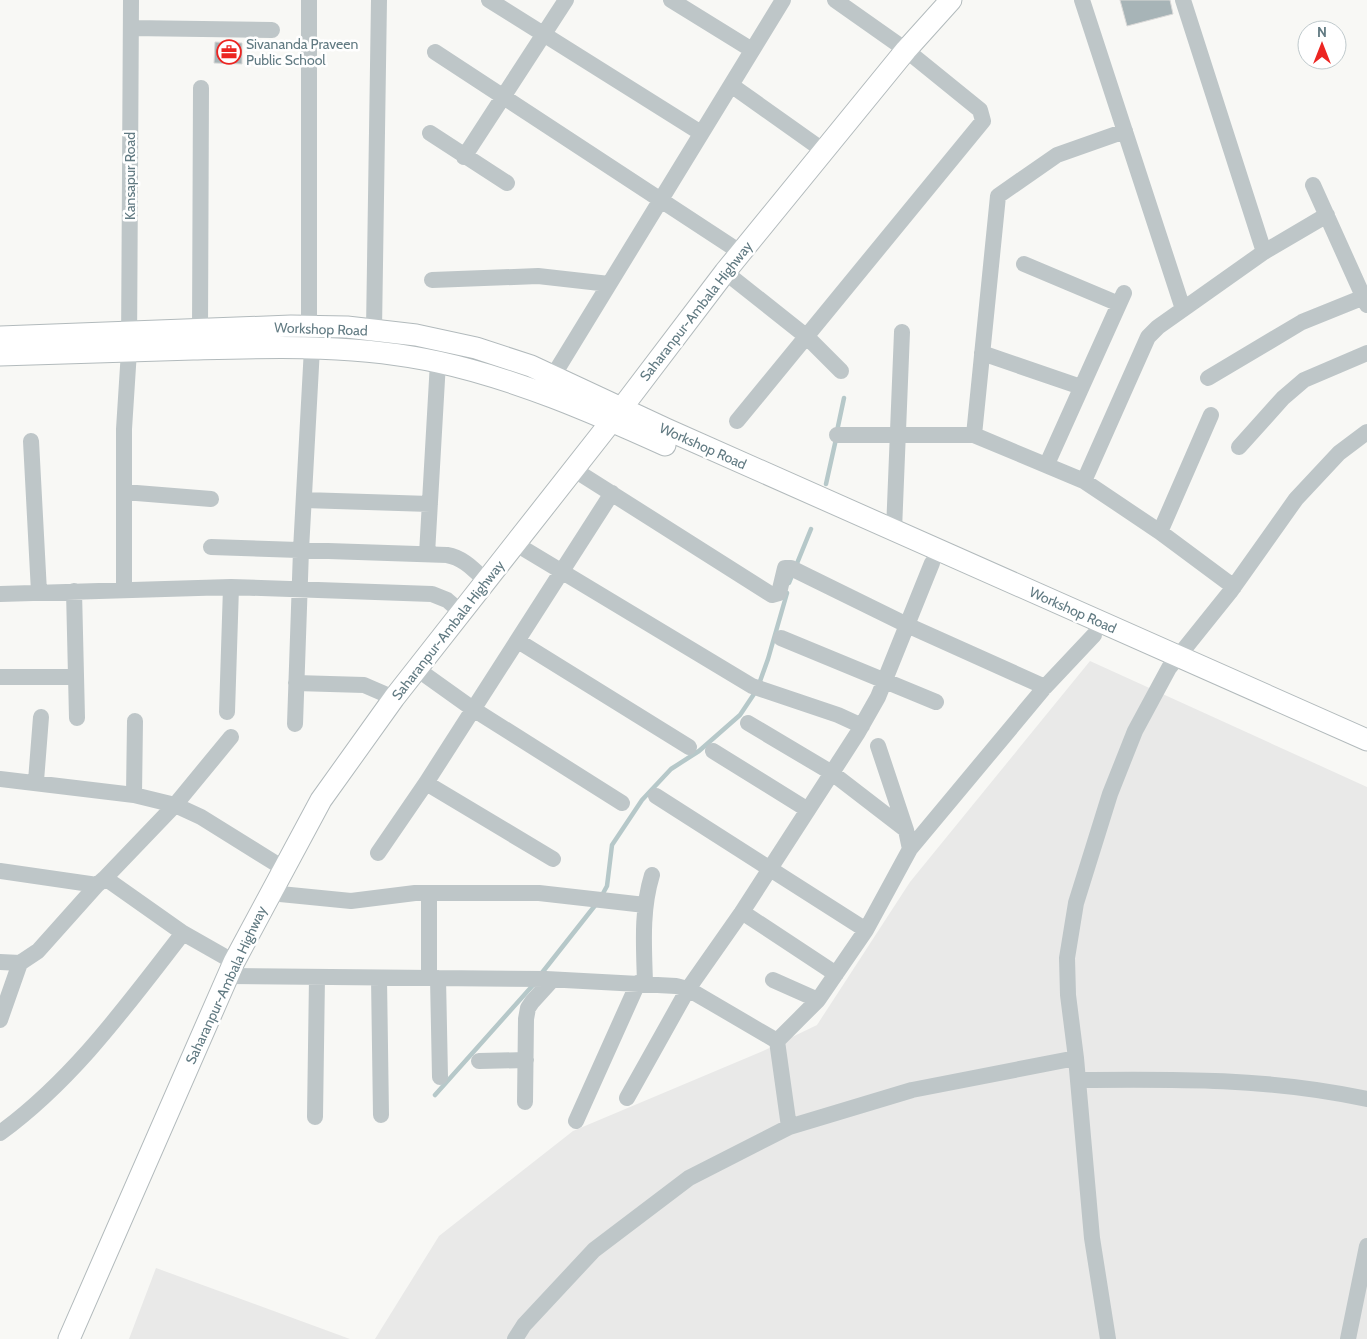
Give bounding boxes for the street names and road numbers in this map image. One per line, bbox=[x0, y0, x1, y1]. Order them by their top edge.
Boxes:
street label: Kansapur Road bbox=[121, 132, 139, 220]
street label: Saharanpur-Ambala Highway bbox=[636, 237, 756, 385]
street label: Workshop Road bbox=[274, 318, 368, 340]
street label: Workshop Road bbox=[657, 419, 749, 473]
street label: Saharanpur-Ambala Highway bbox=[388, 556, 508, 704]
street label: Workshop Road bbox=[1027, 583, 1119, 637]
street label: Saharanpur-Ambala Highway bbox=[181, 903, 271, 1067]

